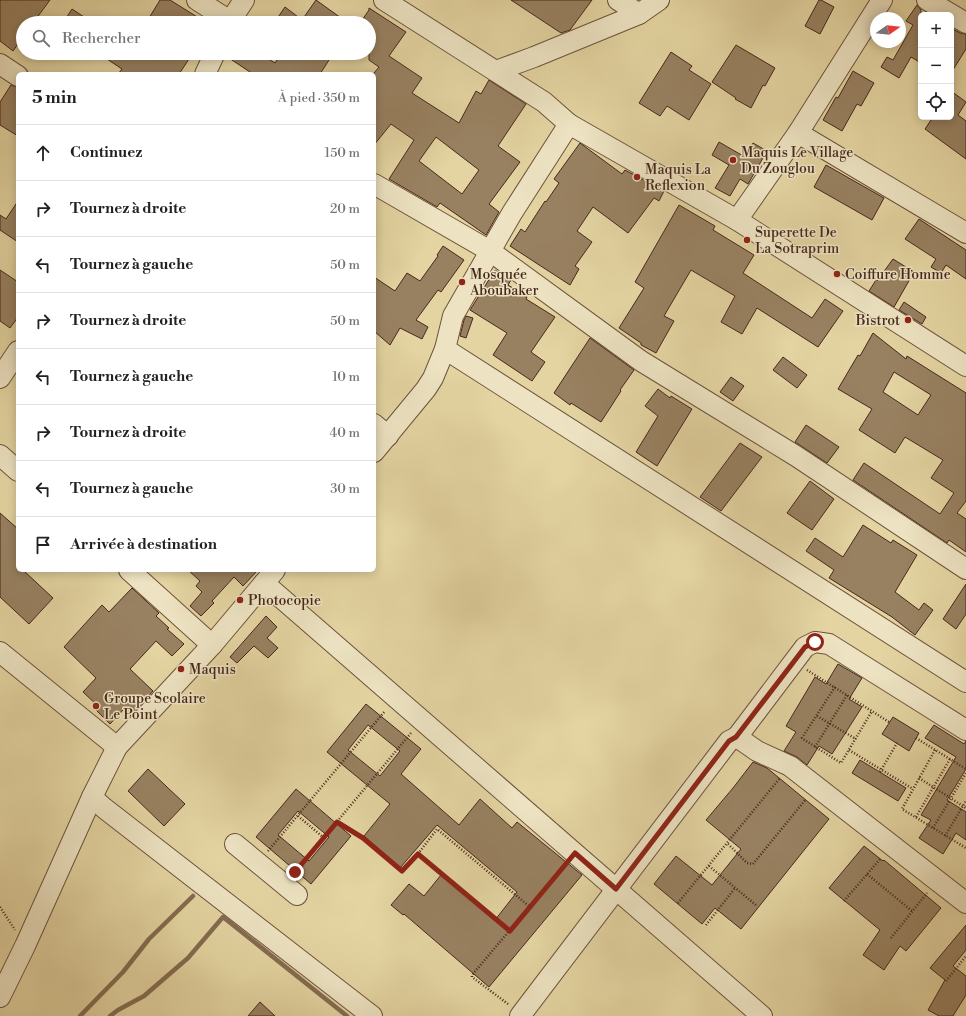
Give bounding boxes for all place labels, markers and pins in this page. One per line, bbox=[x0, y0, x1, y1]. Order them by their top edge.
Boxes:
place label: Maquis Le Village Du Zouglou bbox=[741, 144, 853, 178]
marker: Maquis Le Village Du Zouglou bbox=[728, 155, 738, 165]
place label: Maquis La Reflexion bbox=[645, 161, 712, 195]
marker: Maquis La Reflexion bbox=[632, 172, 642, 182]
place label: Superette De La Sotraprim bbox=[755, 224, 839, 258]
marker: Superette De La Sotraprim bbox=[742, 235, 752, 245]
place label: Mosquée Aboubaker bbox=[469, 266, 539, 300]
place label: Coiffure Homme bbox=[845, 266, 951, 284]
marker: Coiffure Homme bbox=[832, 269, 842, 279]
marker: Mosquée Aboubaker bbox=[457, 277, 467, 287]
place label: Bistrot bbox=[855, 312, 900, 330]
marker: Bistrot bbox=[903, 315, 913, 325]
place label: Photocopie bbox=[248, 592, 321, 610]
marker: Photocopie bbox=[235, 595, 245, 605]
place label: Maquis bbox=[189, 661, 236, 679]
marker: Maquis bbox=[176, 664, 186, 674]
place label: Groupe Scolaire Le Point bbox=[104, 690, 206, 724]
marker: Groupe Scolaire Le Point bbox=[91, 701, 101, 711]

